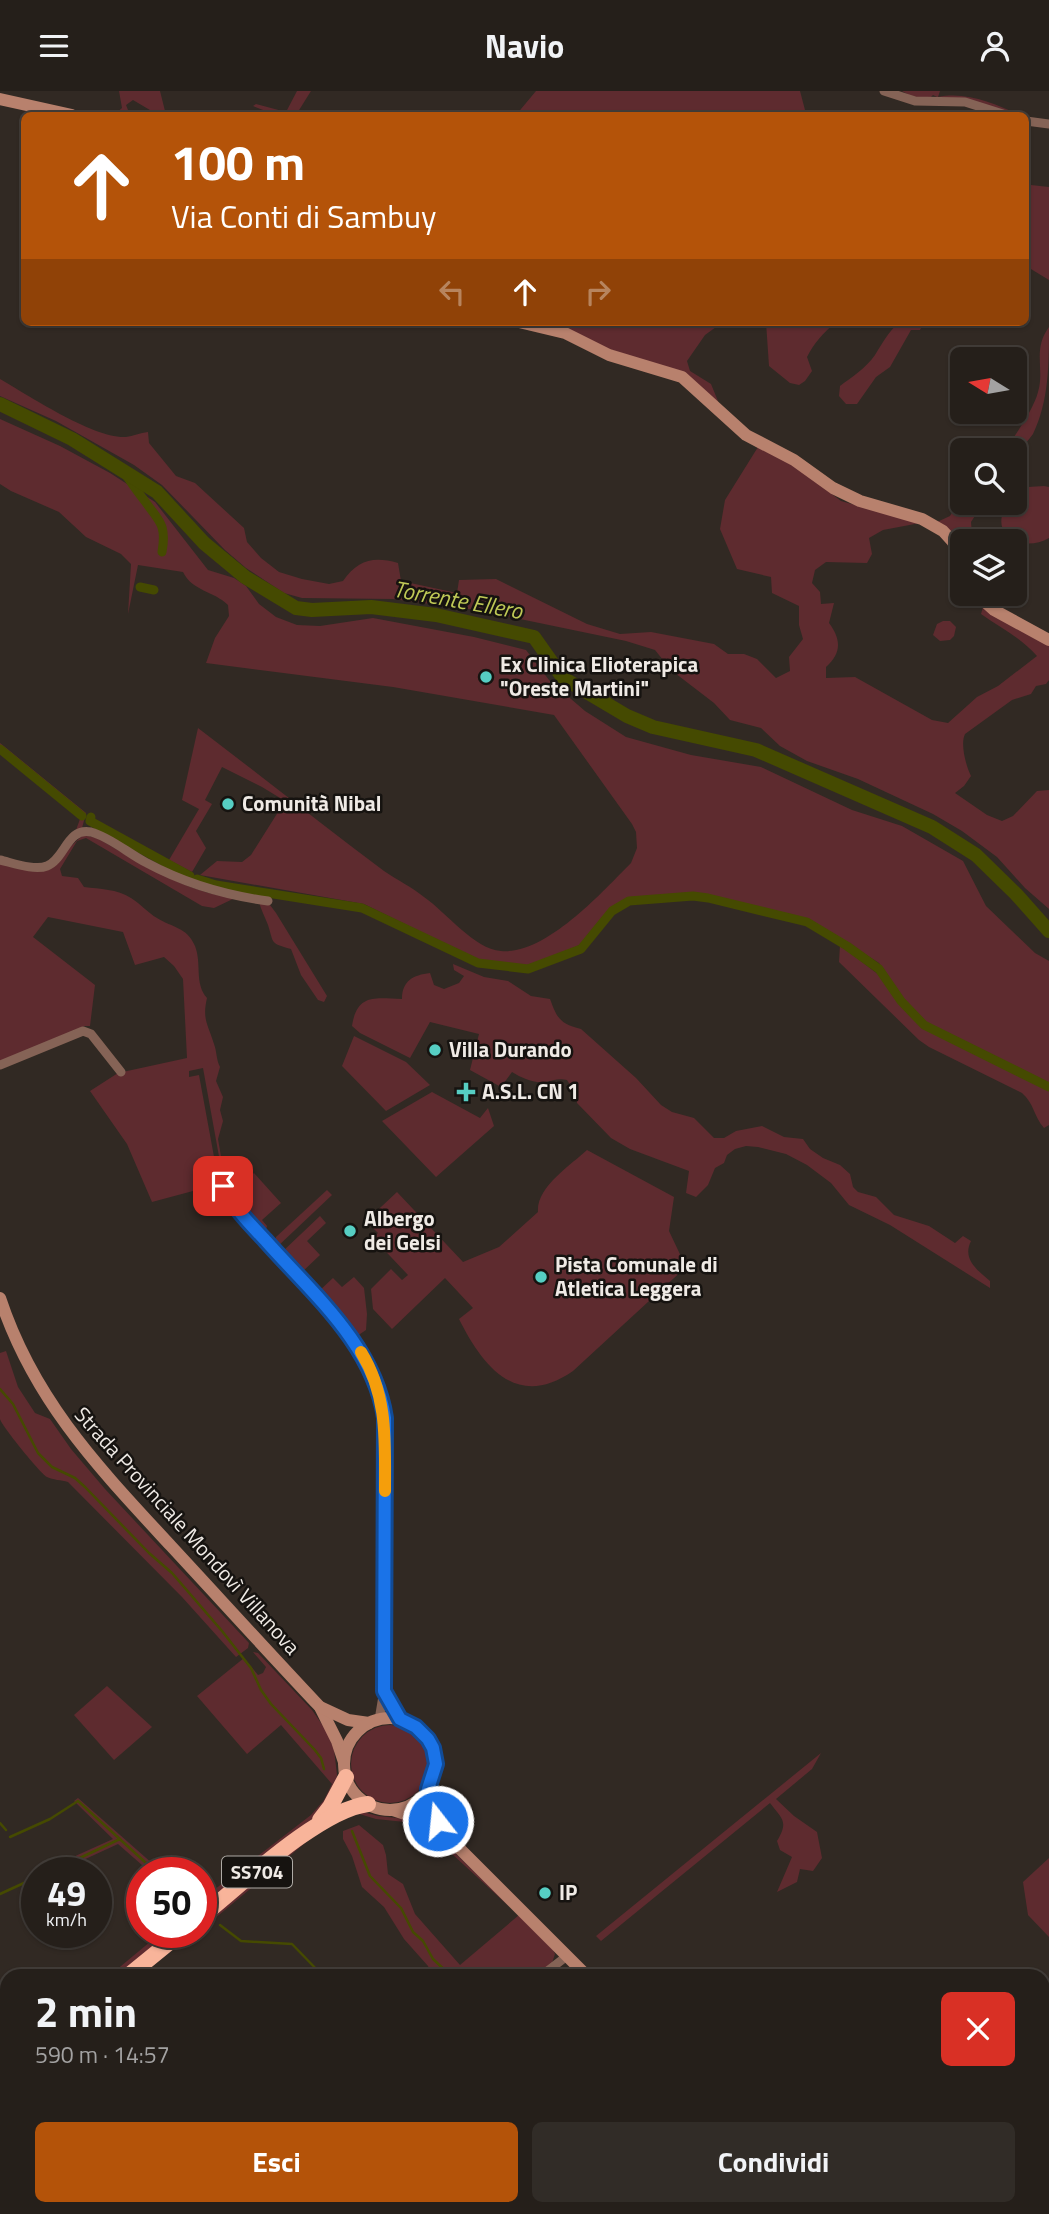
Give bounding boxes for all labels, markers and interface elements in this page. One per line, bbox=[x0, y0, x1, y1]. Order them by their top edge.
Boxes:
text: Navio bbox=[485, 22, 564, 70]
icon: menu bbox=[35, 27, 73, 65]
icon: person bbox=[976, 27, 1014, 65]
text: 100 m bbox=[171, 124, 305, 199]
icon: ahead bbox=[56, 140, 147, 231]
text: Via Conti di Sambuy bbox=[171, 192, 436, 240]
icon: left bbox=[433, 273, 471, 311]
icon: ahead bbox=[506, 273, 544, 311]
icon: right bbox=[579, 273, 617, 311]
north arrow bbox=[950, 347, 1027, 423]
map controls bbox=[950, 347, 1027, 606]
button: search bbox=[950, 438, 1027, 515]
button: layers bbox=[950, 529, 1027, 606]
water label: Torrente Ellero bbox=[391, 571, 526, 628]
place label: Ex Clinica Elioterapica "Oreste Martini" bbox=[500, 648, 698, 704]
marker: Ex Clinica Elioterapica "Oreste Martini" bbox=[478, 669, 494, 685]
place label: Comunità Nibal bbox=[242, 787, 381, 819]
marker: Comunità Nibal bbox=[220, 796, 236, 812]
place label: Villa Durando bbox=[449, 1033, 572, 1065]
marker: Villa Durando bbox=[427, 1042, 443, 1058]
place label: A.S.L. CN 1 bbox=[482, 1075, 579, 1107]
marker: A.S.L. CN 1 bbox=[456, 1082, 476, 1102]
pin bbox=[193, 1156, 253, 1216]
icon: arrive bbox=[204, 1167, 242, 1205]
place label: Albergo dei Gelsi bbox=[364, 1202, 441, 1258]
marker: Albergo dei Gelsi bbox=[342, 1223, 358, 1239]
place label: Pista Comunale di Atletica Leggera bbox=[555, 1248, 718, 1304]
marker: Pista Comunale di Atletica Leggera bbox=[533, 1269, 549, 1285]
street label: Strada Provinciale Mondovì Villanova bbox=[67, 1399, 308, 1662]
position arrow bbox=[401, 1784, 475, 1858]
road number: SS704 bbox=[222, 1856, 292, 1887]
speed limit sign: 50 bbox=[126, 1857, 217, 1948]
text: 49 bbox=[47, 1866, 86, 1920]
place label: IP bbox=[559, 1876, 577, 1908]
marker: IP bbox=[537, 1885, 553, 1901]
text: km/h bbox=[46, 1906, 87, 1933]
text: 2 min bbox=[35, 1979, 137, 2043]
button: close bbox=[941, 1992, 1015, 2066]
text: 590 m · 14:57 bbox=[35, 2037, 170, 2072]
button: Esci bbox=[35, 2122, 518, 2202]
button: Condividi bbox=[532, 2122, 1015, 2202]

